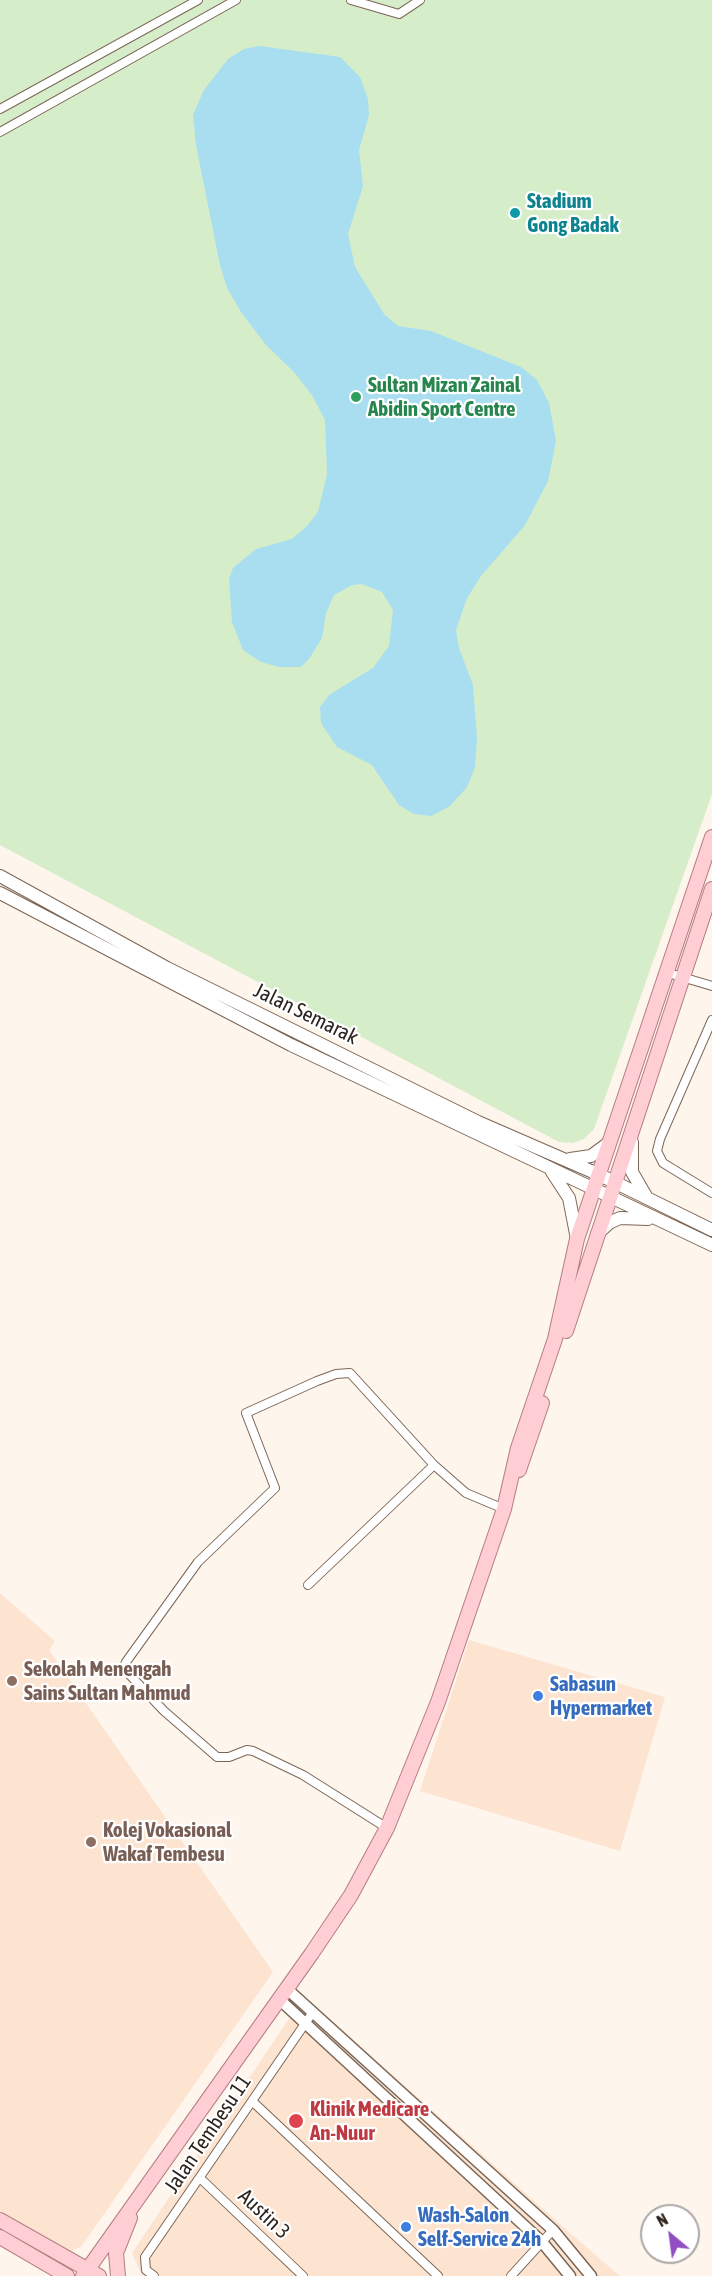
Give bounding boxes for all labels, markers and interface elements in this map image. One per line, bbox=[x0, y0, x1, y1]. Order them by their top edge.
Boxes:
place label: Stadium Gong Badak bbox=[527, 188, 619, 238]
marker: Stadium Gong Badak bbox=[508, 206, 522, 220]
place label: Sultan Mizan Zainal Abidin Sport Centre bbox=[368, 372, 520, 422]
marker: Sultan Mizan Zainal Abidin Sport Centre bbox=[349, 390, 363, 404]
street label: Jalan Semarak bbox=[250, 978, 362, 1050]
place label: Sekolah Menengah Sains Sultan Mahmud bbox=[24, 1656, 191, 1706]
place label: Sabasun Hypermarket bbox=[550, 1671, 652, 1721]
marker: Sekolah Menengah Sains Sultan Mahmud bbox=[5, 1674, 19, 1688]
marker: Sabasun Hypermarket bbox=[531, 1689, 545, 1703]
place label: Kolej Vokasional Wakaf Tembesu bbox=[103, 1817, 231, 1867]
marker: Kolej Vokasional Wakaf Tembesu bbox=[84, 1835, 98, 1849]
street label: Jalan Tembesu 11 bbox=[159, 2070, 257, 2198]
place label: Klinik Medicare An-Nuur bbox=[310, 2096, 429, 2146]
marker: Klinik Medicare An-Nuur bbox=[287, 2112, 305, 2130]
street label: Austin 3 bbox=[233, 2184, 295, 2244]
place label: Wash-Salon Self-Service 24h bbox=[418, 2202, 541, 2252]
north arrow bbox=[640, 2204, 700, 2264]
text: N bbox=[654, 2210, 671, 2230]
marker: Wash-Salon Self-Service 24h bbox=[399, 2220, 413, 2234]

